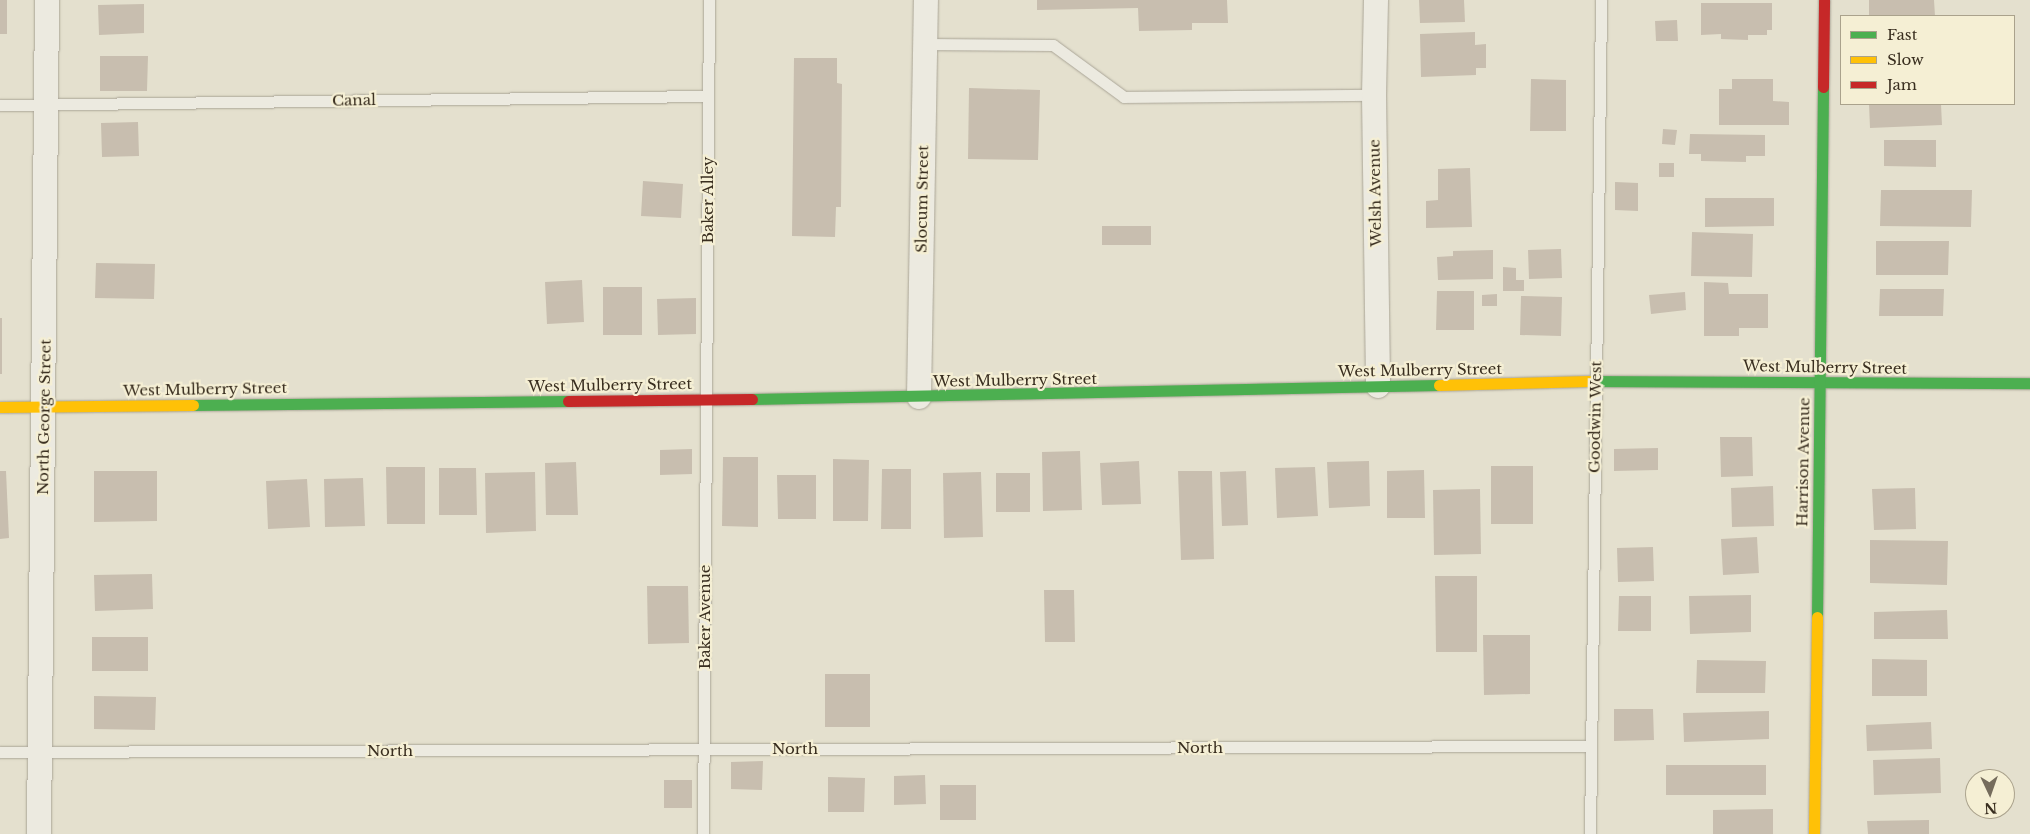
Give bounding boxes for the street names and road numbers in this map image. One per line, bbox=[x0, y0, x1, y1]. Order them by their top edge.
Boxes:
street label: Canal bbox=[332, 91, 376, 109]
street label: Welsh Avenue bbox=[1365, 139, 1385, 247]
street label: Slocum Street bbox=[912, 145, 932, 253]
street label: Baker Alley bbox=[699, 156, 717, 244]
street label: North George Street bbox=[34, 339, 54, 495]
street label: West Mulberry Street bbox=[1743, 357, 1907, 377]
street label: West Mulberry Street bbox=[1338, 360, 1502, 380]
street label: Goodwin West bbox=[1585, 360, 1605, 474]
street label: West Mulberry Street bbox=[933, 370, 1097, 390]
street label: West Mulberry Street bbox=[528, 375, 692, 395]
street label: West Mulberry Street bbox=[123, 379, 287, 399]
street label: Harrison Avenue bbox=[1793, 397, 1813, 527]
street label: Baker Avenue bbox=[696, 564, 714, 670]
street label: North bbox=[1177, 739, 1223, 757]
street label: North bbox=[772, 740, 818, 758]
street label: North bbox=[367, 742, 413, 760]

